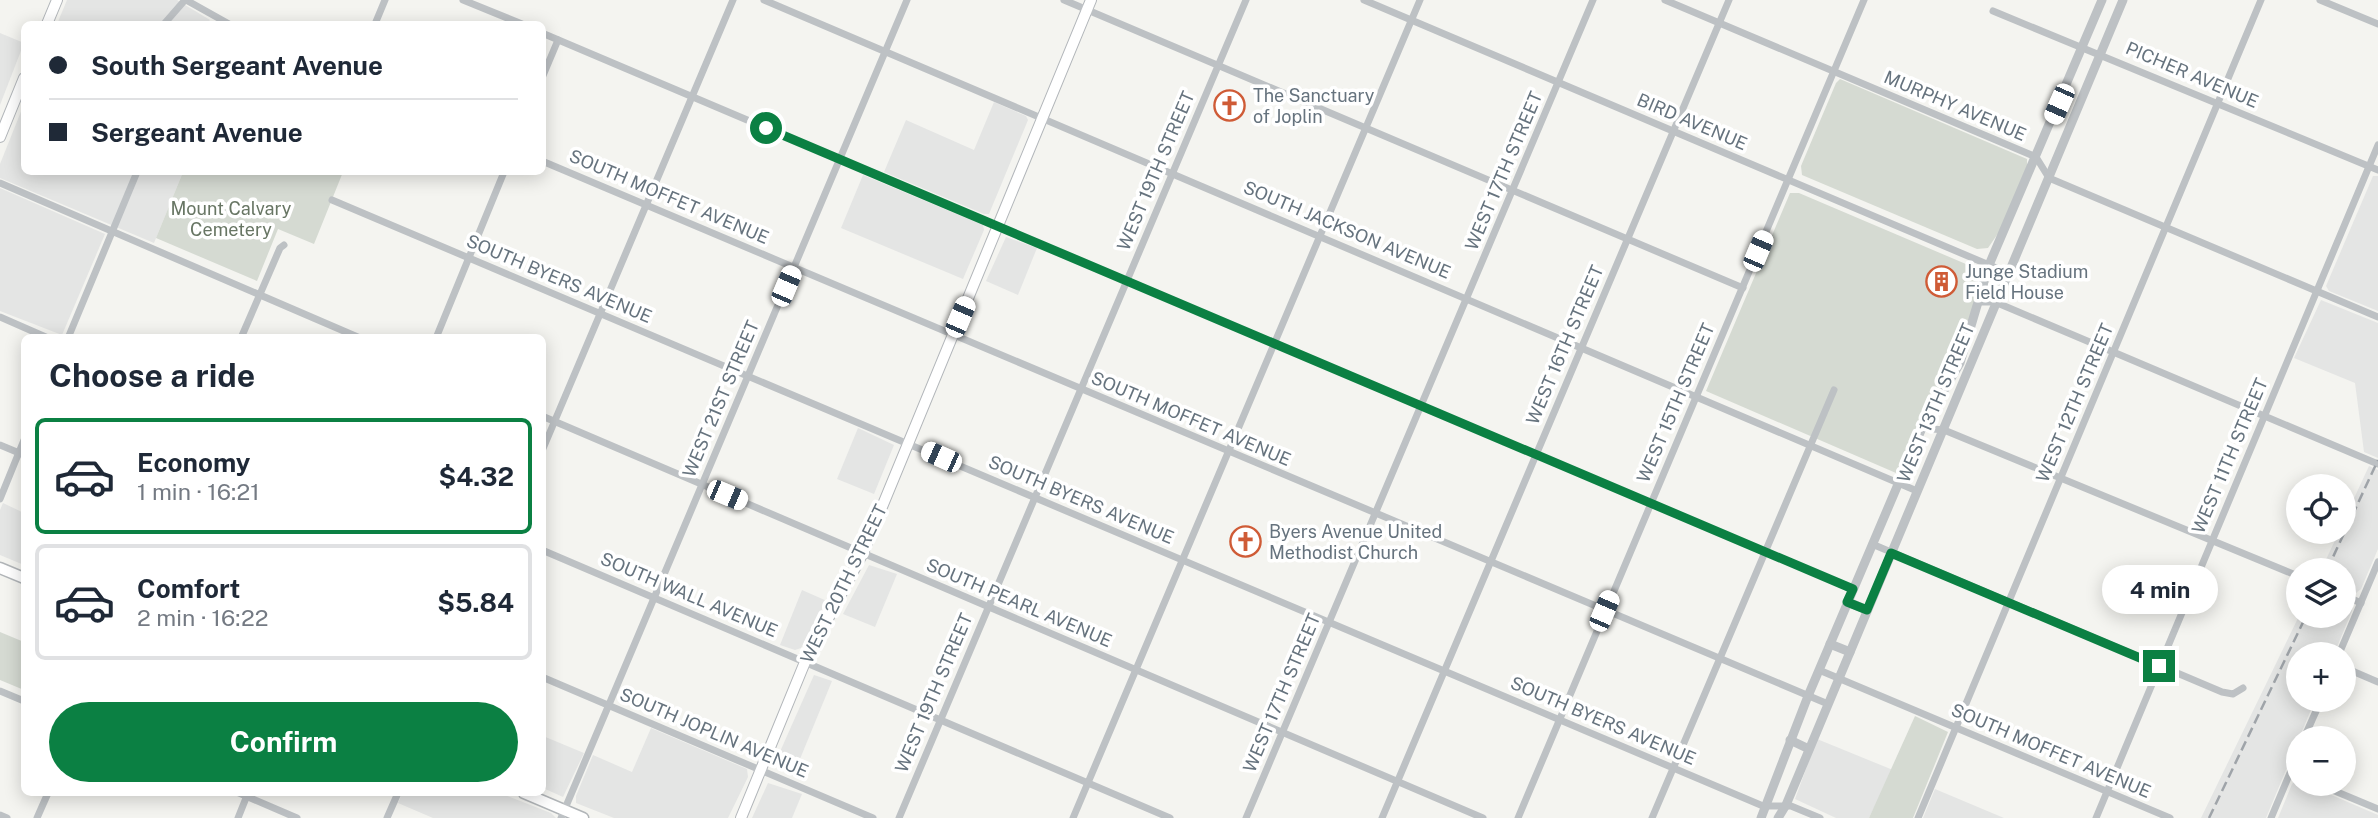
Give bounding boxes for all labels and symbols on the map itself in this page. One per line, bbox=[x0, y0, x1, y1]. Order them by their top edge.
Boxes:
street label: PICHER AVENUE bbox=[2123, 37, 2262, 112]
street label: MURPHY AVENUE bbox=[1881, 66, 2029, 145]
car bbox=[2041, 81, 2078, 127]
place label: The Sanctuary of Joplin bbox=[1253, 85, 1375, 127]
street label: WEST 19TH STREET bbox=[1113, 88, 1199, 253]
street label: WEST 17TH STREET bbox=[1461, 88, 1547, 253]
church icon: The Sanctuary of Joplin bbox=[1213, 89, 1247, 123]
street label: BIRD AVENUE bbox=[1634, 89, 1750, 154]
route start bbox=[750, 112, 782, 144]
street label: SOUTH MOFFET AVENUE bbox=[566, 145, 772, 248]
street label: SOUTH JACKSON AVENUE bbox=[1240, 176, 1454, 283]
park label: Mount Calvary Cemetery bbox=[171, 198, 292, 240]
car bbox=[1741, 228, 1776, 274]
street label: SOUTH BYERS AVENUE bbox=[463, 230, 655, 327]
place label: Junge Stadium Field House bbox=[1965, 261, 2088, 303]
street label: WEST 16TH STREET bbox=[1522, 262, 1608, 427]
car bbox=[769, 263, 804, 309]
building icon: Junge Stadium Field House bbox=[1925, 265, 1959, 299]
car bbox=[943, 294, 978, 340]
street label: WEST 21ST STREET bbox=[678, 317, 763, 480]
street label: WEST 15TH STREET bbox=[1632, 320, 1719, 486]
street label: WEST 13TH STREET bbox=[1893, 320, 1979, 486]
street label: WEST 12TH STREET bbox=[2032, 320, 2118, 485]
street label: SOUTH MOFFET AVENUE bbox=[1088, 367, 1294, 470]
street label: WEST 11TH STREET bbox=[2187, 375, 2272, 537]
car bbox=[918, 439, 965, 475]
street label: SOUTH BYERS AVENUE bbox=[985, 451, 1177, 548]
car bbox=[704, 477, 751, 513]
street label: WEST 20TH STREET bbox=[796, 501, 891, 667]
place label: Byers Avenue United Methodist Church bbox=[1269, 521, 1442, 563]
church icon: Byers Avenue United Methodist Church bbox=[1229, 525, 1263, 559]
street label: SOUTH WALL AVENUE bbox=[598, 548, 781, 641]
street label: SOUTH PEARL AVENUE bbox=[923, 554, 1115, 651]
callout: 4 min bbox=[2101, 564, 2217, 614]
car bbox=[1587, 588, 1622, 634]
street label: WEST 19TH STREET bbox=[891, 610, 977, 775]
street label: WEST 17TH STREET bbox=[1239, 610, 1325, 775]
route end bbox=[2143, 650, 2175, 682]
street label: SOUTH BYERS AVENUE bbox=[1507, 672, 1699, 769]
street label: SOUTH JOPLIN AVENUE bbox=[617, 683, 812, 782]
street label: SOUTH MOFFET AVENUE bbox=[1948, 699, 2154, 802]

